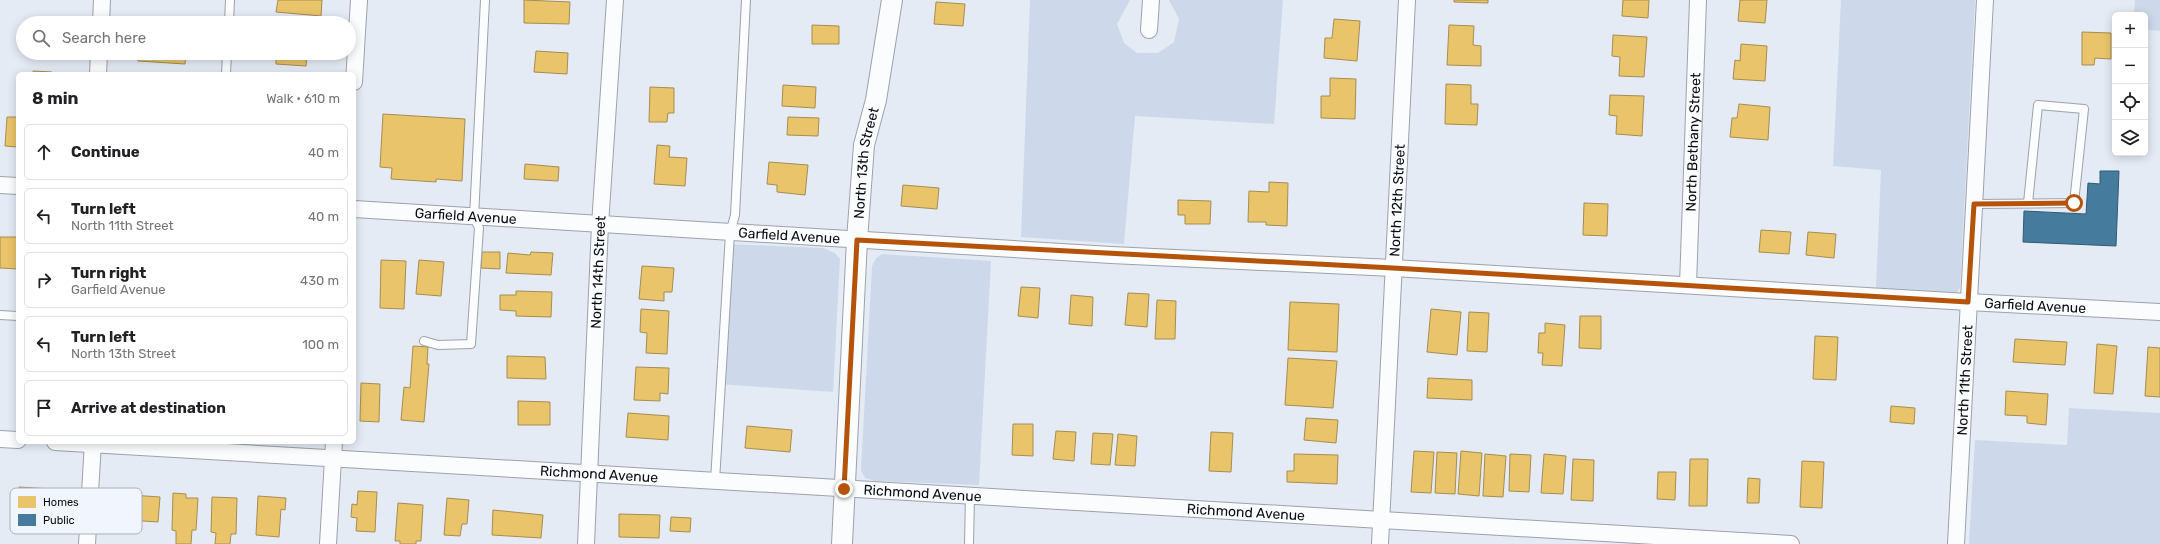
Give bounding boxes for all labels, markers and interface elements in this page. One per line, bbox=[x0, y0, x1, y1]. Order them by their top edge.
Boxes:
map controls bbox=[2112, 12, 2148, 156]
button: + bbox=[2112, 12, 2148, 48]
search box bbox=[16, 16, 356, 60]
icon: search bbox=[30, 27, 52, 49]
text: Search here bbox=[62, 29, 146, 47]
button: − bbox=[2112, 48, 2148, 84]
street label: North Bethany Street bbox=[1683, 72, 1704, 212]
button: locate bbox=[2112, 84, 2148, 120]
text: 8 min bbox=[32, 88, 79, 108]
text: Walk · 610 m bbox=[266, 91, 340, 106]
street label: North 13th Street bbox=[851, 105, 883, 220]
button: layers bbox=[2112, 120, 2148, 156]
icon: ahead bbox=[33, 141, 55, 163]
text: Continue bbox=[71, 143, 140, 161]
street label: North 12th Street bbox=[1386, 143, 1409, 257]
text: 40 m bbox=[308, 145, 339, 160]
route start bbox=[2065, 194, 2083, 212]
text: Turn left bbox=[71, 200, 136, 218]
icon: left bbox=[33, 205, 55, 227]
street label: Garfield Avenue bbox=[414, 205, 517, 228]
text: 40 m bbox=[308, 209, 339, 224]
street label: North 14th Street bbox=[587, 215, 610, 329]
text: North 11th Street bbox=[71, 218, 174, 233]
street label: Garfield Avenue bbox=[738, 224, 841, 248]
text: Turn right bbox=[71, 264, 146, 282]
icon: right bbox=[33, 269, 55, 291]
text: 430 m bbox=[300, 273, 339, 288]
text: Garfield Avenue bbox=[71, 282, 166, 297]
street label: Garfield Avenue bbox=[1984, 295, 2087, 317]
street label: North 11th Street bbox=[1954, 324, 1977, 436]
text: Turn left bbox=[71, 328, 136, 346]
icon: left bbox=[33, 333, 55, 355]
text: 100 m bbox=[302, 337, 339, 352]
text: North 13th Street bbox=[71, 346, 176, 361]
icon: arrive bbox=[33, 397, 55, 419]
text: Arrive at destination bbox=[71, 399, 226, 417]
street label: Richmond Avenue bbox=[539, 463, 659, 486]
route end bbox=[835, 480, 853, 498]
street label: Richmond Avenue bbox=[863, 482, 982, 505]
legend bbox=[10, 488, 142, 534]
text: Homes bbox=[43, 496, 79, 509]
street label: Richmond Avenue bbox=[1186, 501, 1306, 524]
text: Public bbox=[43, 514, 75, 527]

